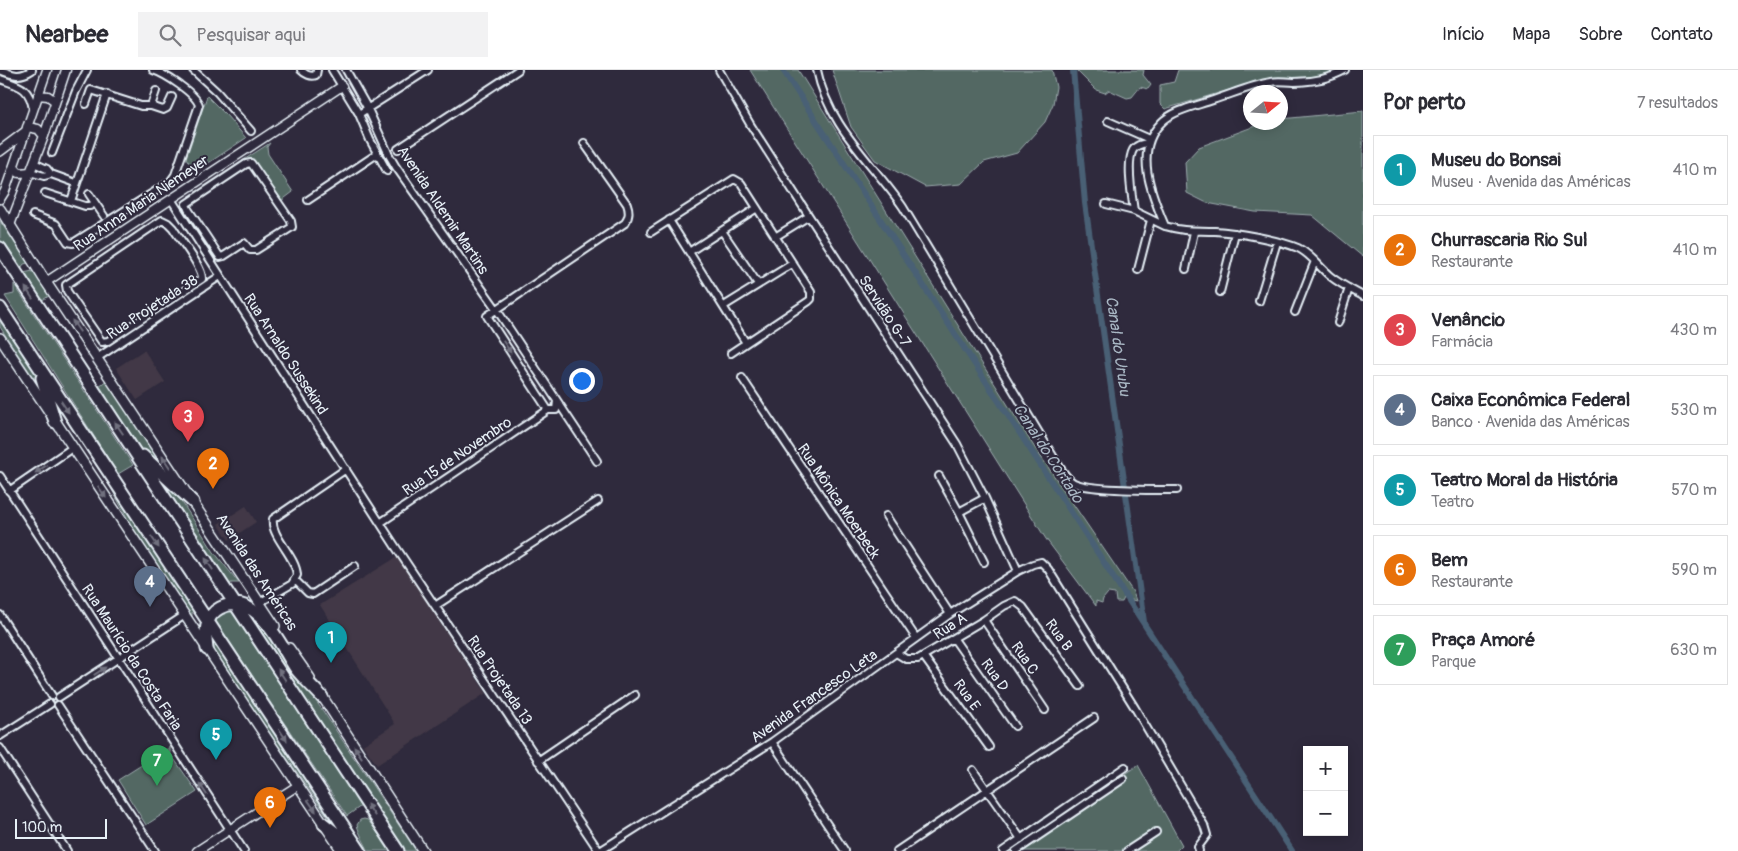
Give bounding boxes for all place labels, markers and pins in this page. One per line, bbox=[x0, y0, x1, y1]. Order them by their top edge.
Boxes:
pin: 3 bbox=[172, 401, 204, 442]
pin: 2 bbox=[197, 448, 229, 489]
pin: 4 bbox=[134, 566, 166, 607]
pin: 1 bbox=[315, 622, 347, 663]
pin: 5 bbox=[200, 719, 232, 760]
pin: 7 bbox=[141, 745, 173, 786]
pin: 6 bbox=[254, 787, 286, 828]

